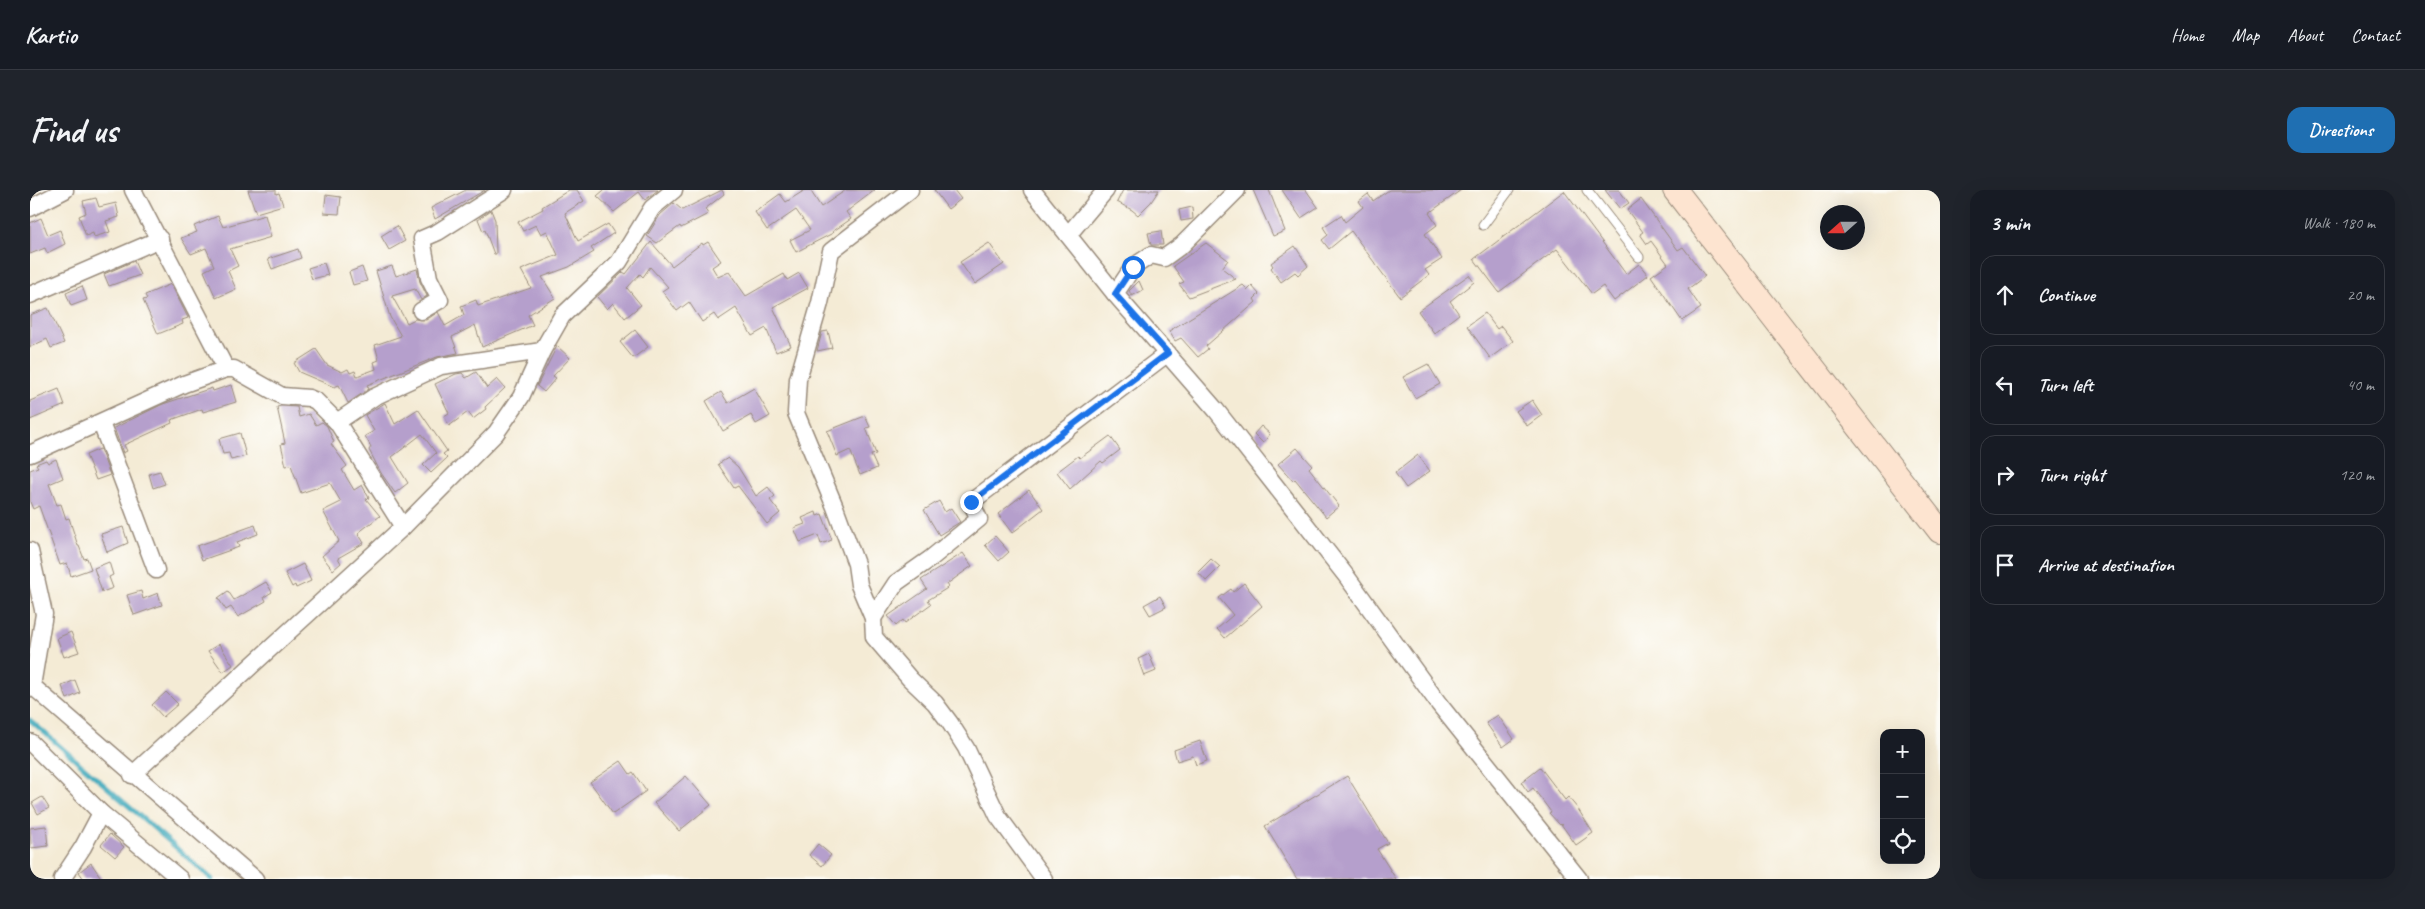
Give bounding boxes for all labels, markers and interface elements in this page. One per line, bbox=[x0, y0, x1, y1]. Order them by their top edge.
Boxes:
text: Kartio bbox=[25, 20, 77, 50]
text: Home bbox=[2171, 24, 2204, 46]
text: Map bbox=[2232, 24, 2259, 46]
text: About bbox=[2287, 24, 2323, 46]
text: Contact bbox=[2351, 24, 2400, 46]
button: Directions bbox=[2287, 107, 2395, 153]
text: Find us bbox=[30, 108, 117, 153]
north arrow bbox=[1820, 205, 1865, 250]
text: 3 min bbox=[1990, 210, 2030, 236]
text: Walk · 180 m bbox=[2303, 213, 2375, 233]
route start bbox=[1122, 256, 1145, 279]
icon: ahead bbox=[1991, 281, 2019, 309]
text: Continue bbox=[2038, 283, 2095, 307]
text: 20 m bbox=[2347, 285, 2374, 305]
icon: left bbox=[1991, 371, 2019, 399]
text: Turn left bbox=[2038, 373, 2093, 397]
text: 40 m bbox=[2347, 375, 2374, 395]
icon: right bbox=[1991, 461, 2019, 489]
text: Turn right bbox=[2038, 463, 2105, 487]
text: 120 m bbox=[2340, 465, 2374, 485]
route end bbox=[960, 491, 983, 514]
icon: arrive bbox=[1991, 551, 2019, 579]
text: Arrive at destination bbox=[2038, 553, 2174, 577]
map controls bbox=[1880, 729, 1925, 864]
button: + bbox=[1880, 729, 1925, 774]
button: − bbox=[1880, 774, 1925, 819]
button: locate bbox=[1880, 819, 1925, 864]

